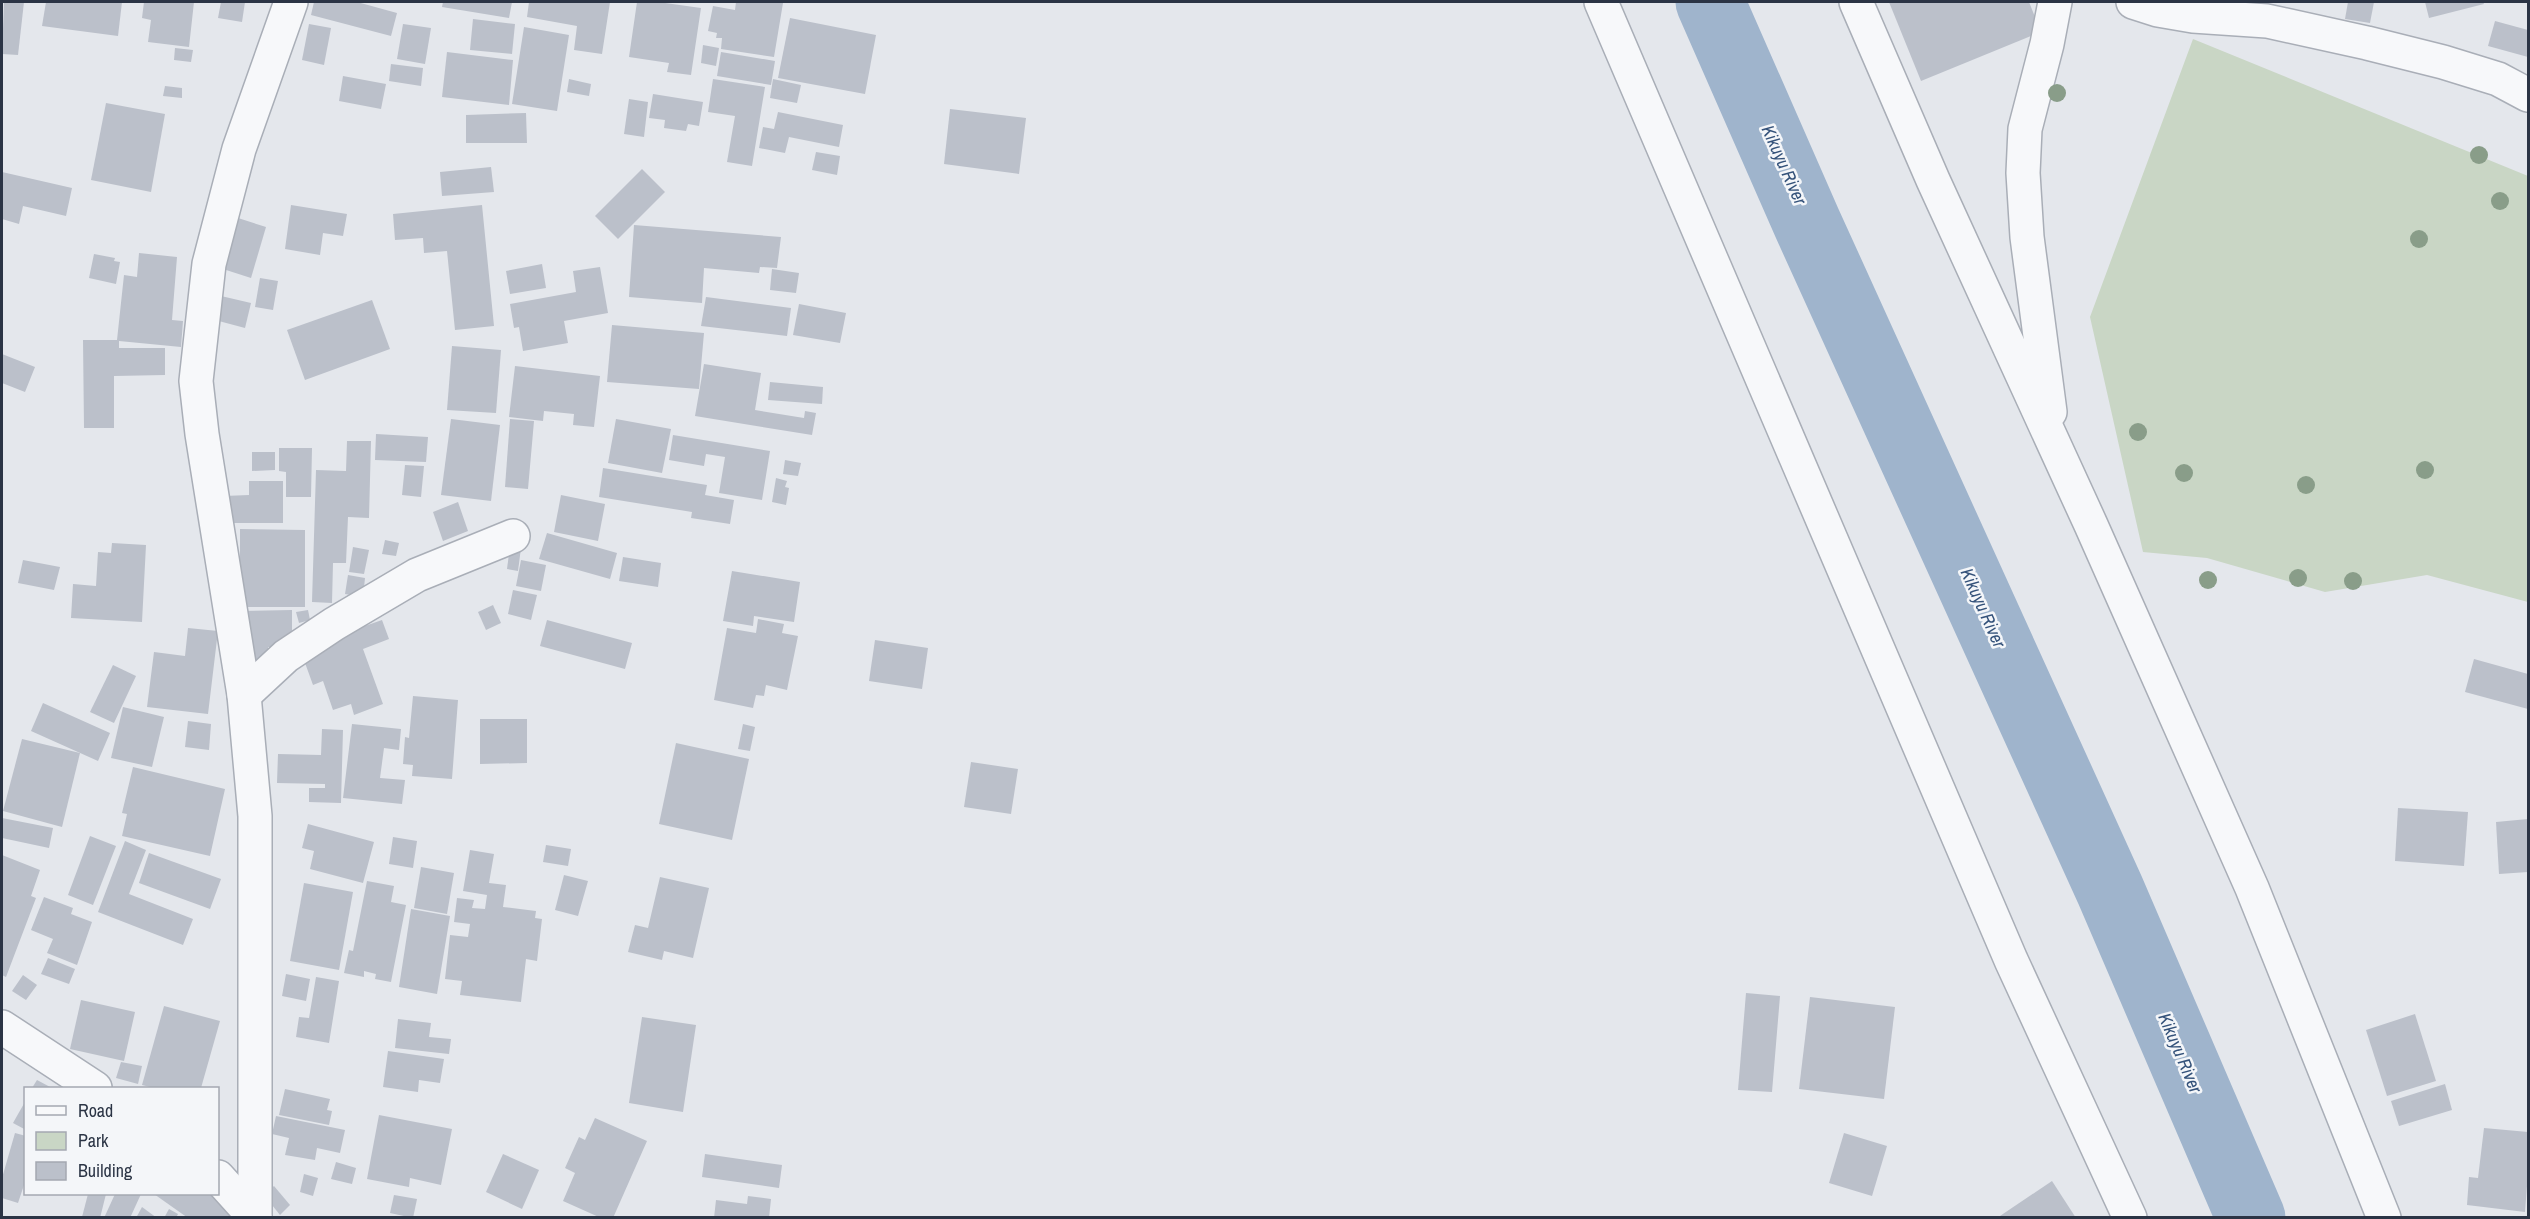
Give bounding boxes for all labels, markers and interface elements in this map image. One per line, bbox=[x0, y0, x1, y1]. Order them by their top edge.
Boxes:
water label: Kikuyu River bbox=[1756, 121, 1813, 209]
water label: Kikuyu River bbox=[1955, 564, 2012, 652]
water label: Kikuyu River bbox=[2152, 1009, 2209, 1098]
legend bbox=[24, 1087, 219, 1195]
text: Road bbox=[78, 1098, 113, 1123]
text: Park bbox=[78, 1128, 109, 1153]
text: Building bbox=[78, 1158, 133, 1183]

